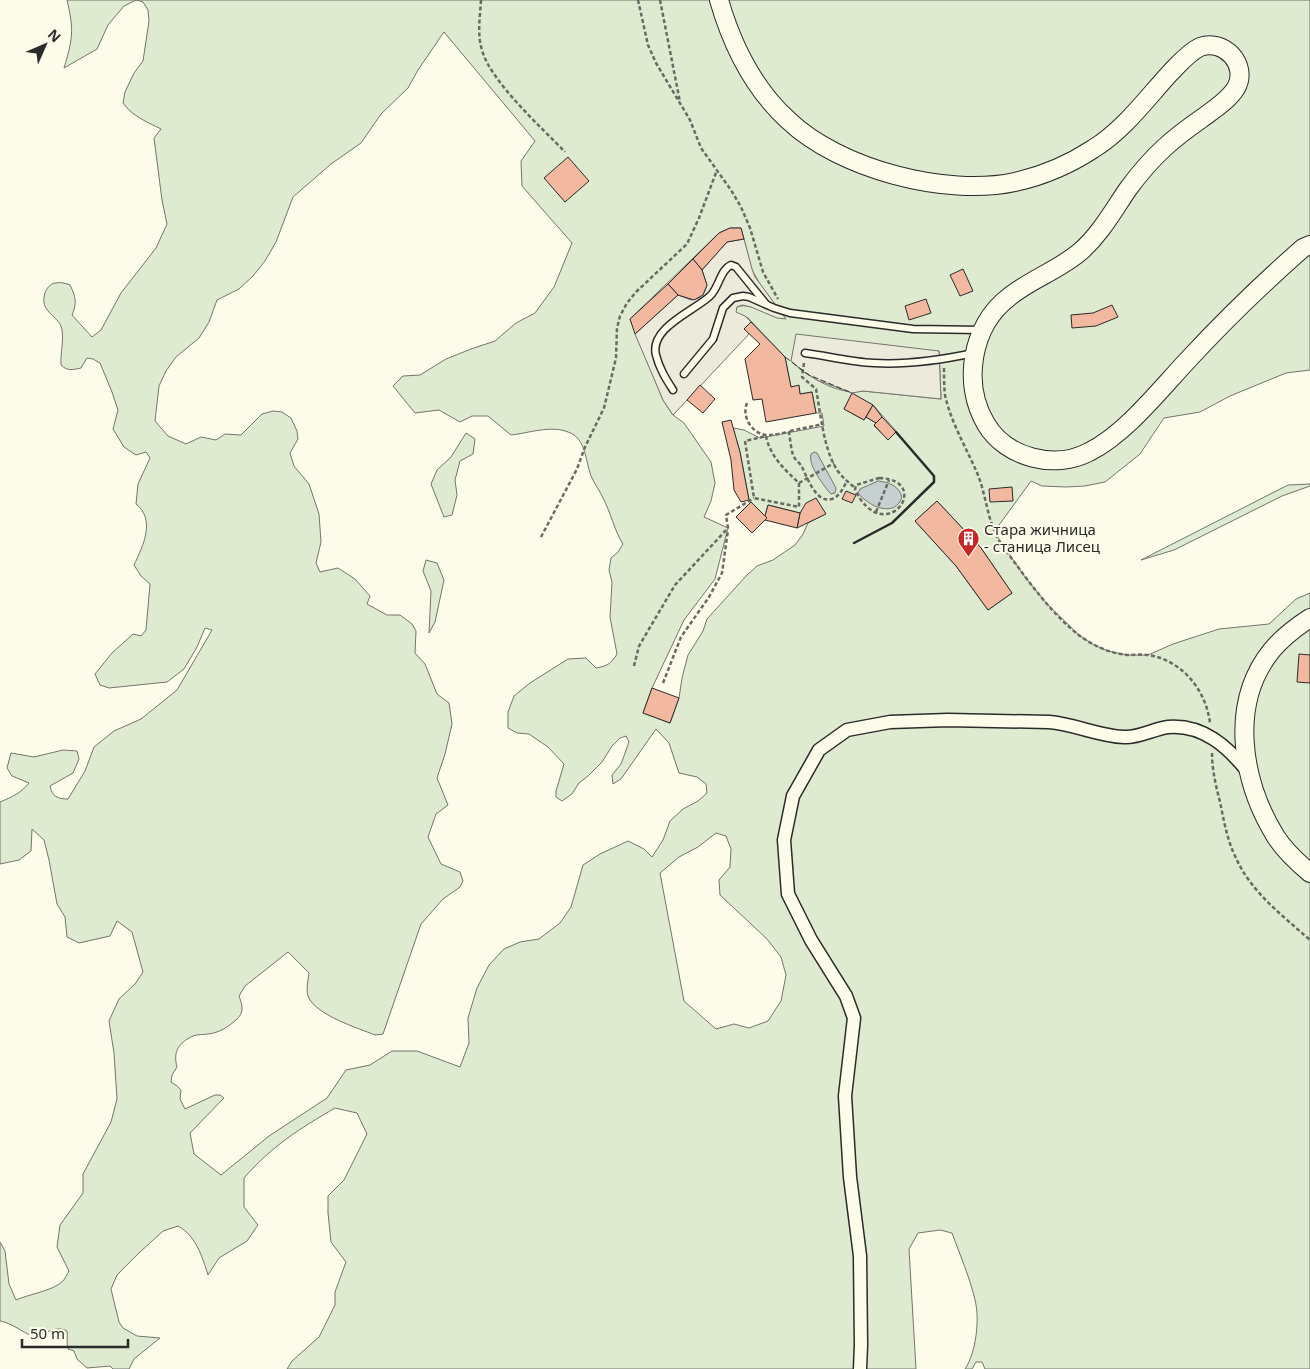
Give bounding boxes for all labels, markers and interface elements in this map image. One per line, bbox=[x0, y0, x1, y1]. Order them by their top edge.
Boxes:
north arrow bbox=[20, 20, 70, 70]
text: N bbox=[44, 25, 65, 46]
place label: Стара жичница - станица Лисец bbox=[984, 519, 1101, 556]
building icon: Стара жичница - станица Лисец bbox=[956, 526, 980, 557]
scale bar bbox=[22, 1316, 129, 1348]
text: 50 m bbox=[30, 1323, 65, 1343]

